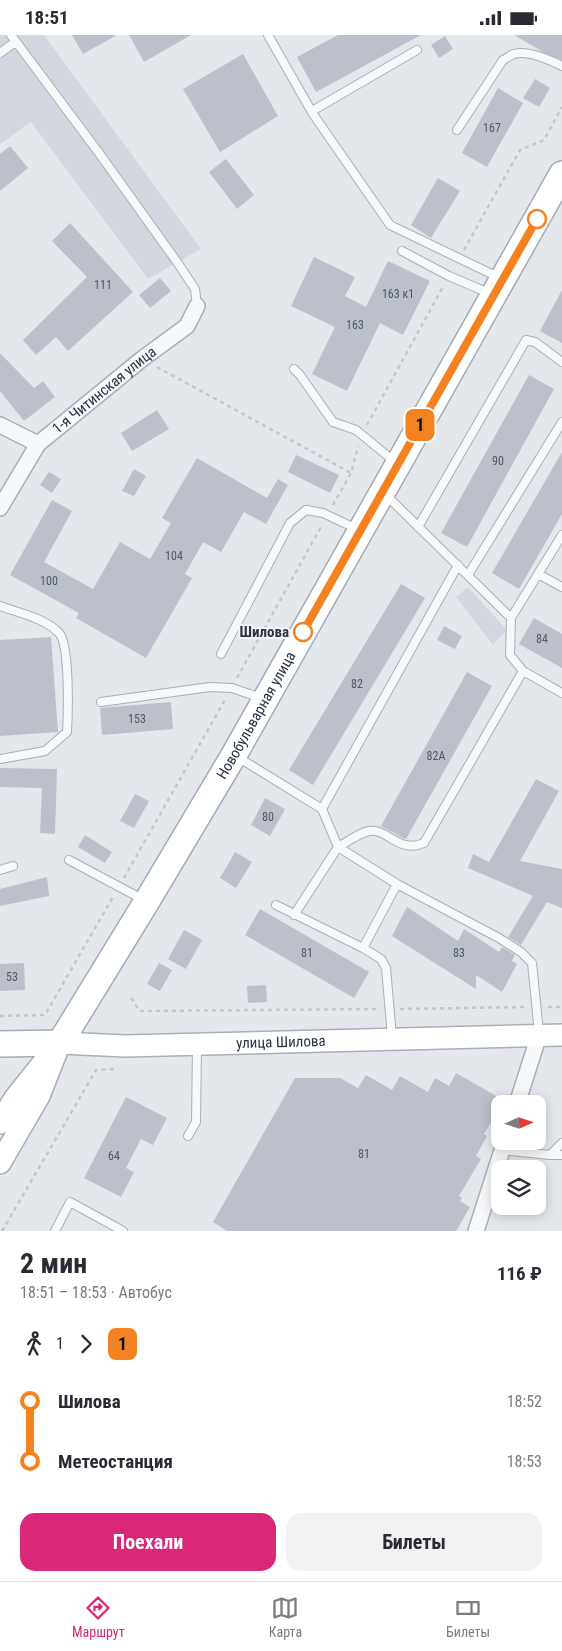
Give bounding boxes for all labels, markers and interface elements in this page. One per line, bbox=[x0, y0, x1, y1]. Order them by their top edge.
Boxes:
text: 18:51 bbox=[25, 6, 69, 29]
house number: 167 bbox=[483, 121, 501, 135]
unlabelled marker bbox=[527, 209, 547, 229]
house number: 111 bbox=[94, 278, 112, 292]
house number: 163 к1 bbox=[382, 287, 414, 301]
house number: 163 bbox=[346, 318, 364, 332]
street label: 1-я Читинская улица bbox=[49, 343, 160, 438]
line badge: 1 bbox=[404, 409, 436, 441]
text: 1 bbox=[415, 414, 425, 435]
house number: 90 bbox=[492, 454, 504, 468]
house number: 104 bbox=[165, 549, 183, 563]
house number: 100 bbox=[40, 574, 58, 588]
marker: Шилова bbox=[293, 622, 313, 642]
place label: Шилова bbox=[240, 623, 289, 641]
house number: 84 bbox=[536, 632, 548, 646]
street label: Новобульварная улица bbox=[213, 648, 300, 782]
house number: 82 bbox=[351, 677, 363, 691]
house number: 153 bbox=[128, 712, 146, 726]
house number: 82А bbox=[427, 749, 445, 763]
house number: 80 bbox=[262, 810, 274, 824]
house number: 81 bbox=[301, 946, 313, 960]
house number: 83 bbox=[453, 946, 465, 960]
house number: 53 bbox=[6, 970, 18, 984]
street label: улица Шилова bbox=[236, 1032, 326, 1052]
north arrow bbox=[491, 1095, 546, 1150]
map controls bbox=[491, 1095, 546, 1215]
house number: 81 bbox=[358, 1147, 370, 1161]
house number: 64 bbox=[108, 1149, 120, 1163]
button: layers bbox=[491, 1160, 546, 1215]
text: 2 мин bbox=[20, 1247, 87, 1280]
text: 116 ₽ bbox=[497, 1262, 542, 1285]
text: 18:51 – 18:53 · Автобус bbox=[20, 1283, 172, 1302]
icon: walk bbox=[20, 1330, 48, 1358]
icon: forward bbox=[72, 1330, 100, 1358]
text: 1 bbox=[118, 1333, 127, 1354]
text: 1 bbox=[56, 1334, 64, 1353]
text: Шилова bbox=[58, 1390, 121, 1413]
text: 18:52 bbox=[507, 1392, 542, 1411]
text: Метеостанция bbox=[58, 1450, 173, 1473]
text: 18:53 bbox=[507, 1452, 542, 1471]
button: Поехали bbox=[20, 1513, 276, 1571]
button: Билеты bbox=[286, 1513, 542, 1571]
tab: Маршрут bbox=[72, 1594, 125, 1640]
tab: Карта bbox=[269, 1594, 302, 1640]
tab: Билеты bbox=[446, 1594, 490, 1640]

